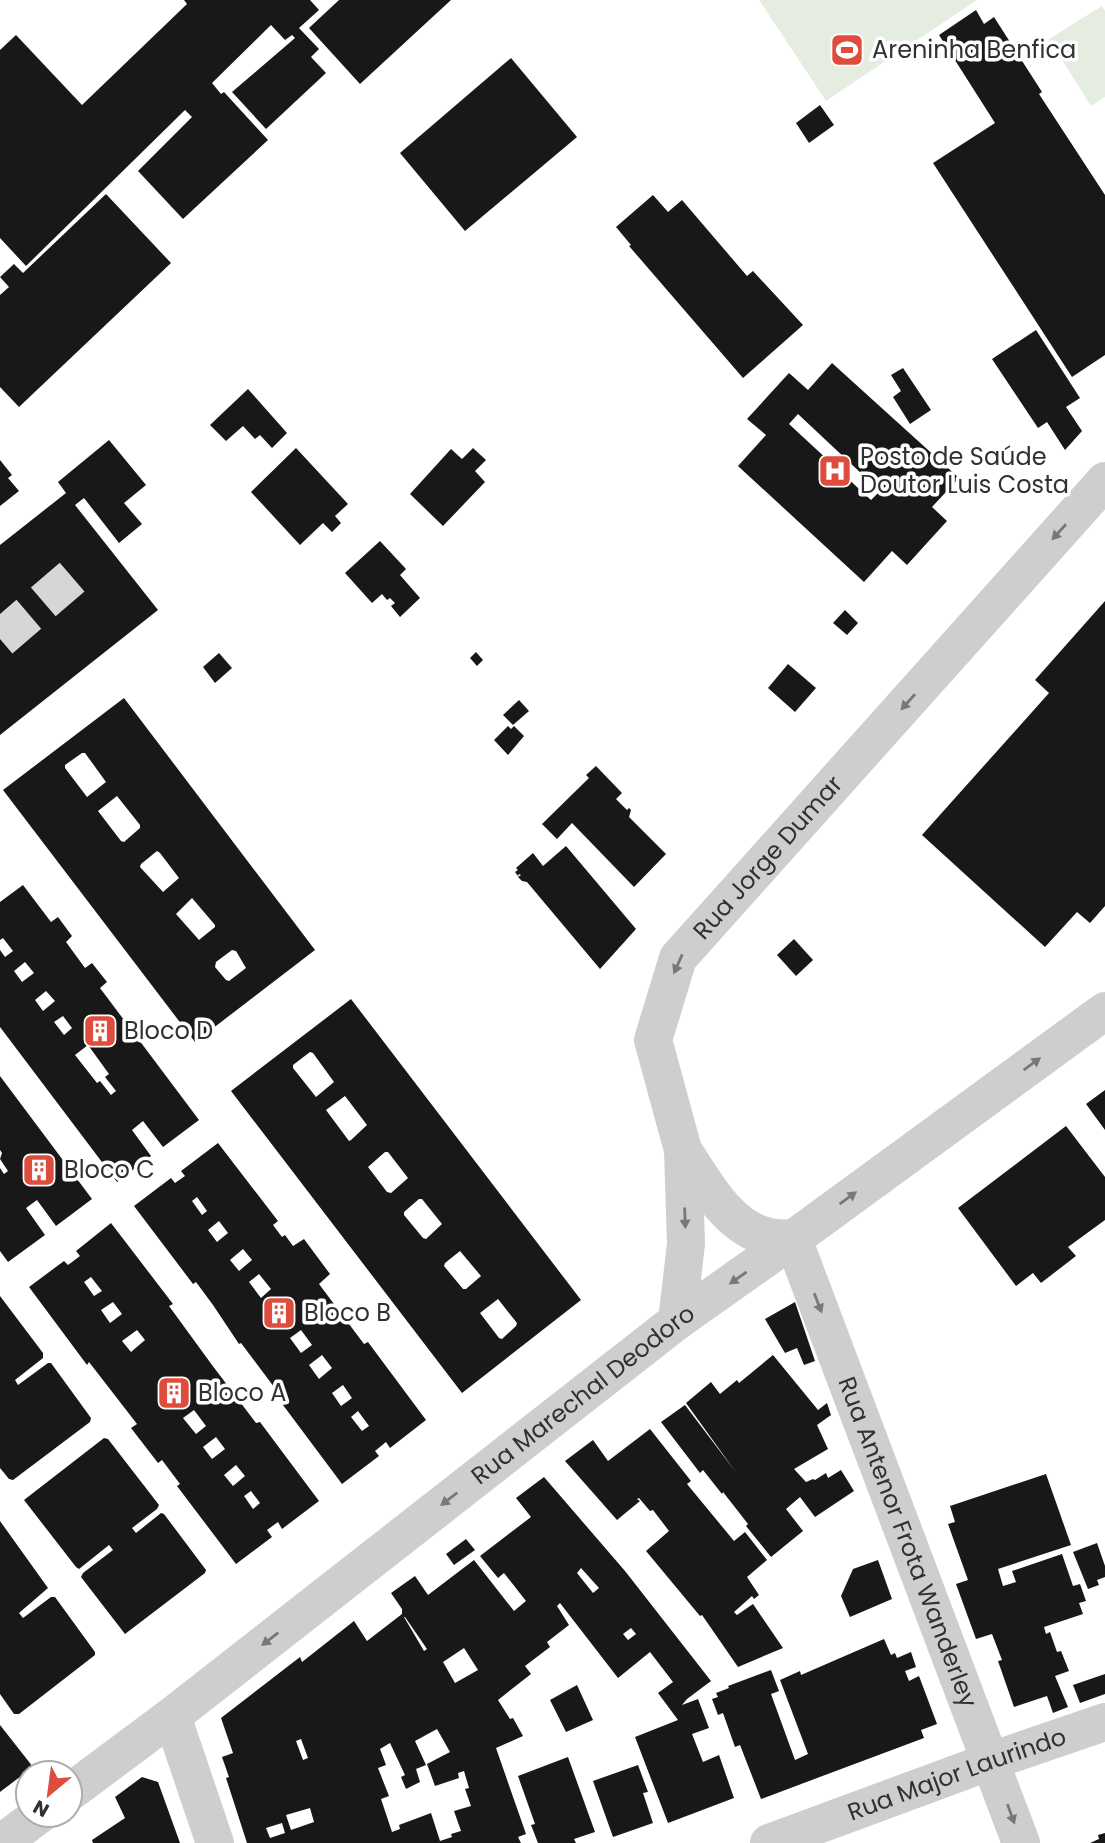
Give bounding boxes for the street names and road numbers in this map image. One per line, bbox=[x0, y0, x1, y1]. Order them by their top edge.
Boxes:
street label: Rua Jorge Dumar bbox=[685, 768, 850, 946]
street label: Rua Marechal Deodoro bbox=[464, 1297, 701, 1492]
street label: Rua Antenor Frota Wanderley bbox=[830, 1372, 986, 1713]
street label: Rua Major Laurindo bbox=[843, 1720, 1070, 1829]

